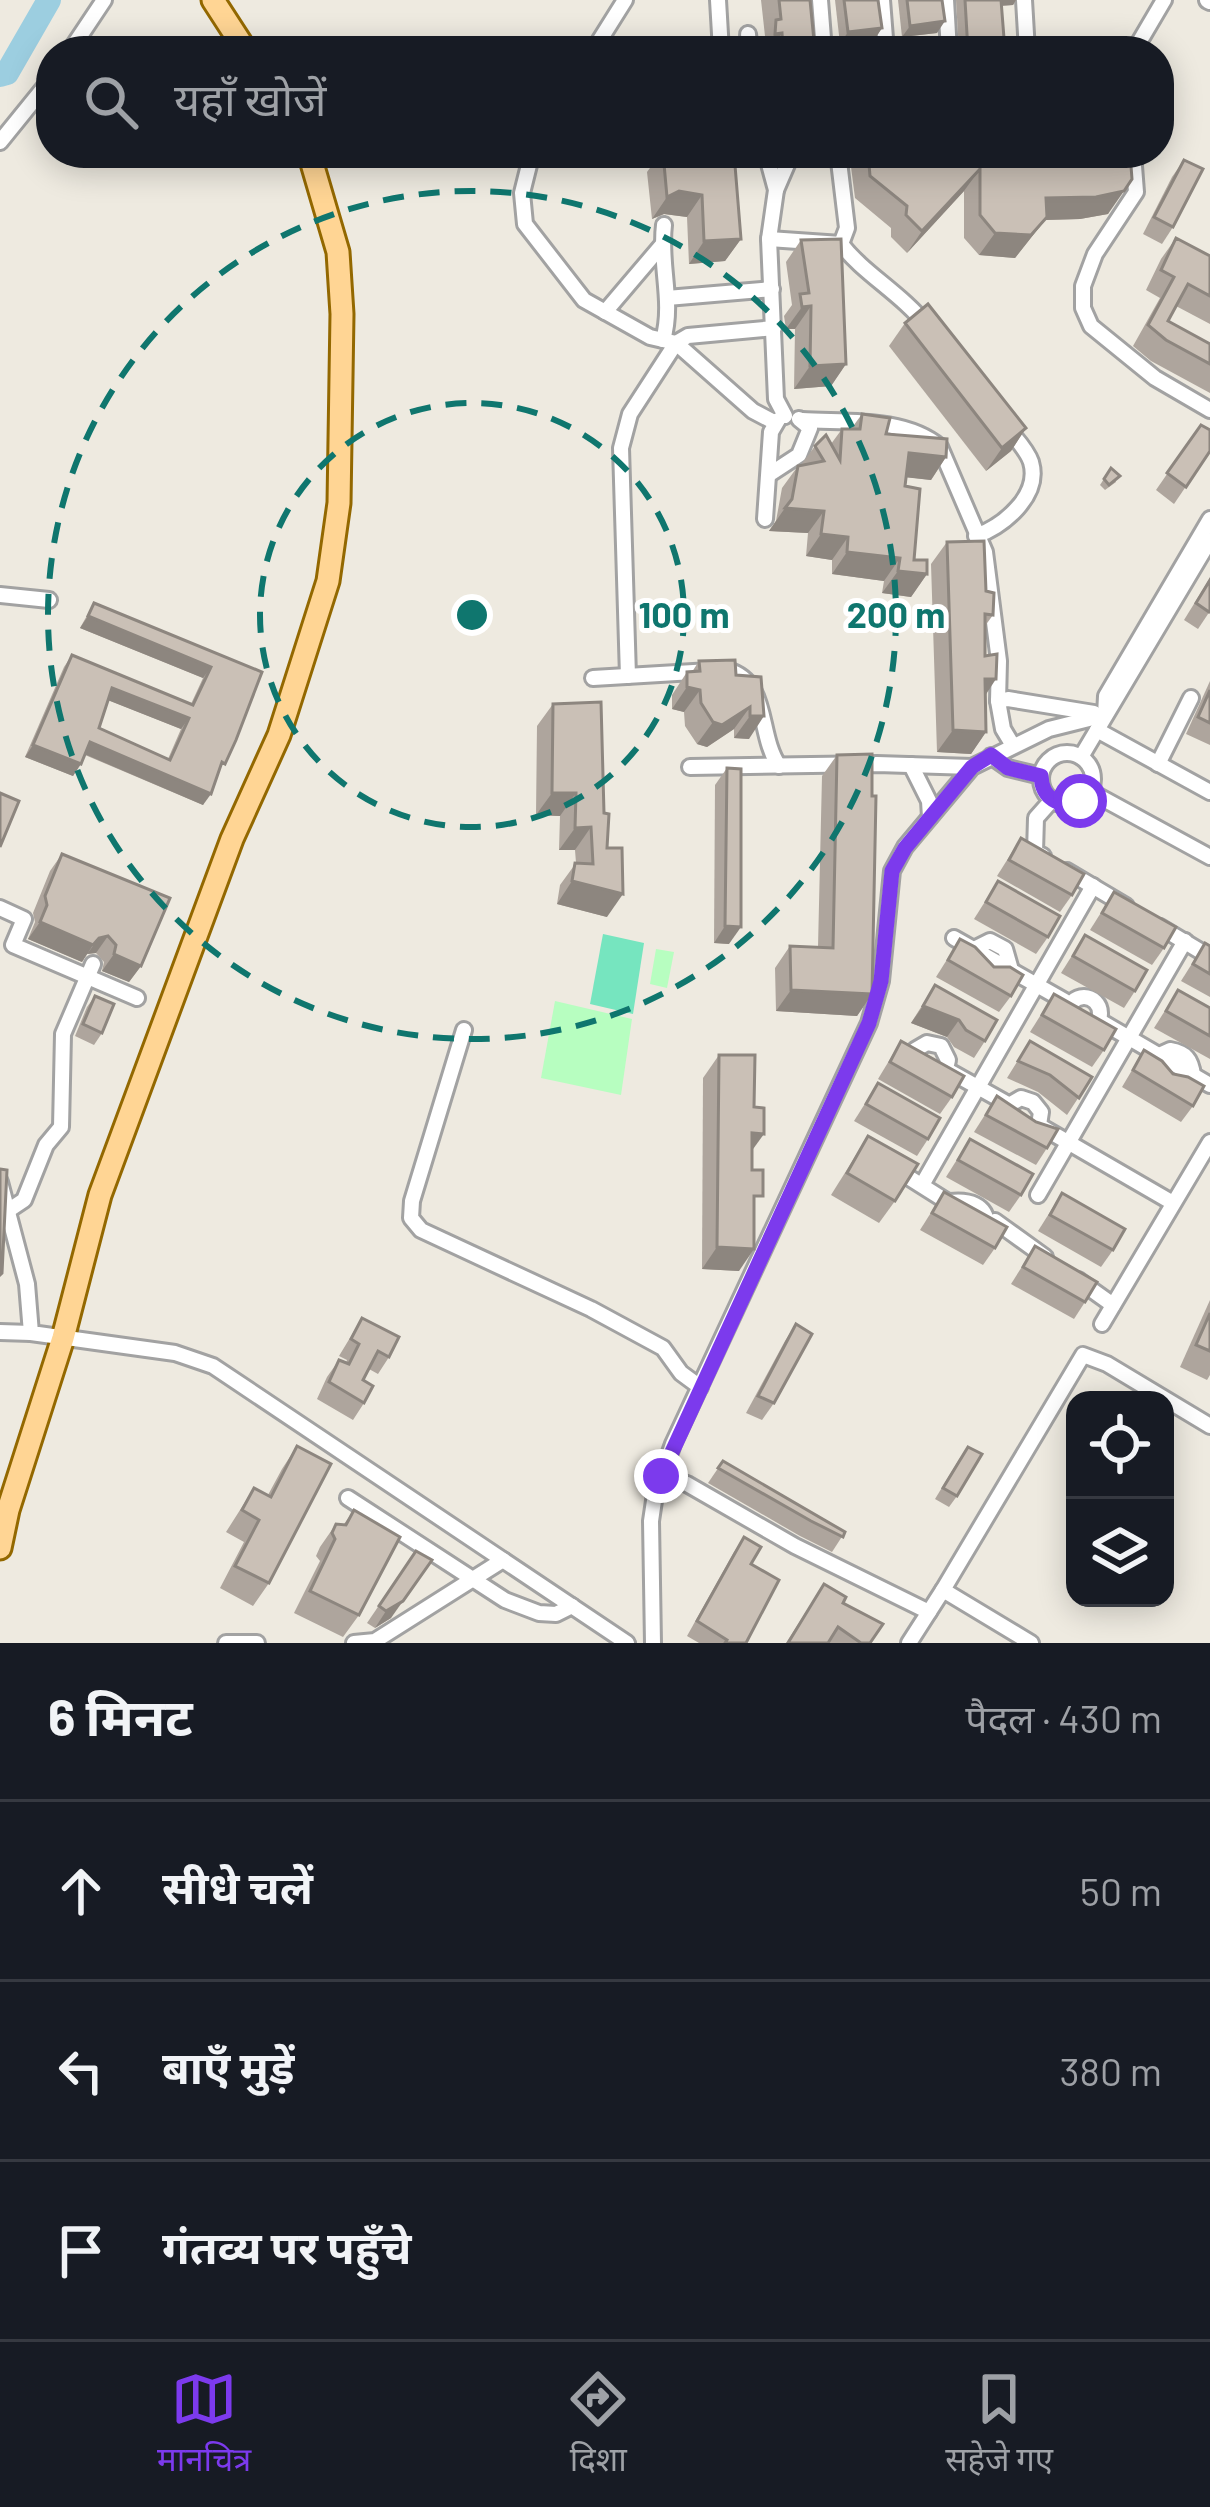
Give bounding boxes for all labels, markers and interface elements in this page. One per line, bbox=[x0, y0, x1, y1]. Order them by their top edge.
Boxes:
search box bbox=[36, 36, 1174, 168]
icon: search bbox=[78, 69, 144, 135]
text: यहाँ खोजें bbox=[174, 71, 327, 125]
text: 100 m bbox=[638, 592, 730, 635]
text: 200 m bbox=[847, 592, 945, 635]
centre of rings bbox=[451, 594, 493, 636]
route start bbox=[1053, 774, 1107, 828]
map controls bbox=[1066, 1391, 1174, 1607]
button: locate bbox=[1066, 1391, 1174, 1499]
route end bbox=[634, 1449, 688, 1503]
button: layers bbox=[1066, 1499, 1174, 1607]
text: 6 मिनट bbox=[48, 1685, 193, 1746]
text: पैदल · 430 m bbox=[965, 1694, 1162, 1741]
icon: ahead bbox=[48, 1858, 114, 1924]
text: सीधे चलें bbox=[162, 1859, 313, 1913]
text: 50 m bbox=[1080, 1867, 1162, 1914]
icon: left bbox=[48, 2038, 114, 2104]
text: बाएँ मुड़ें bbox=[162, 2039, 294, 2093]
text: 380 m bbox=[1060, 2047, 1162, 2094]
icon: arrive bbox=[48, 2218, 114, 2284]
text: गंतव्य पर पहुँचे bbox=[162, 2219, 411, 2273]
tab: मानचित्र bbox=[157, 2366, 251, 2484]
tab: दिशा bbox=[565, 2366, 631, 2484]
tab: सहेजे गए bbox=[945, 2366, 1053, 2484]

